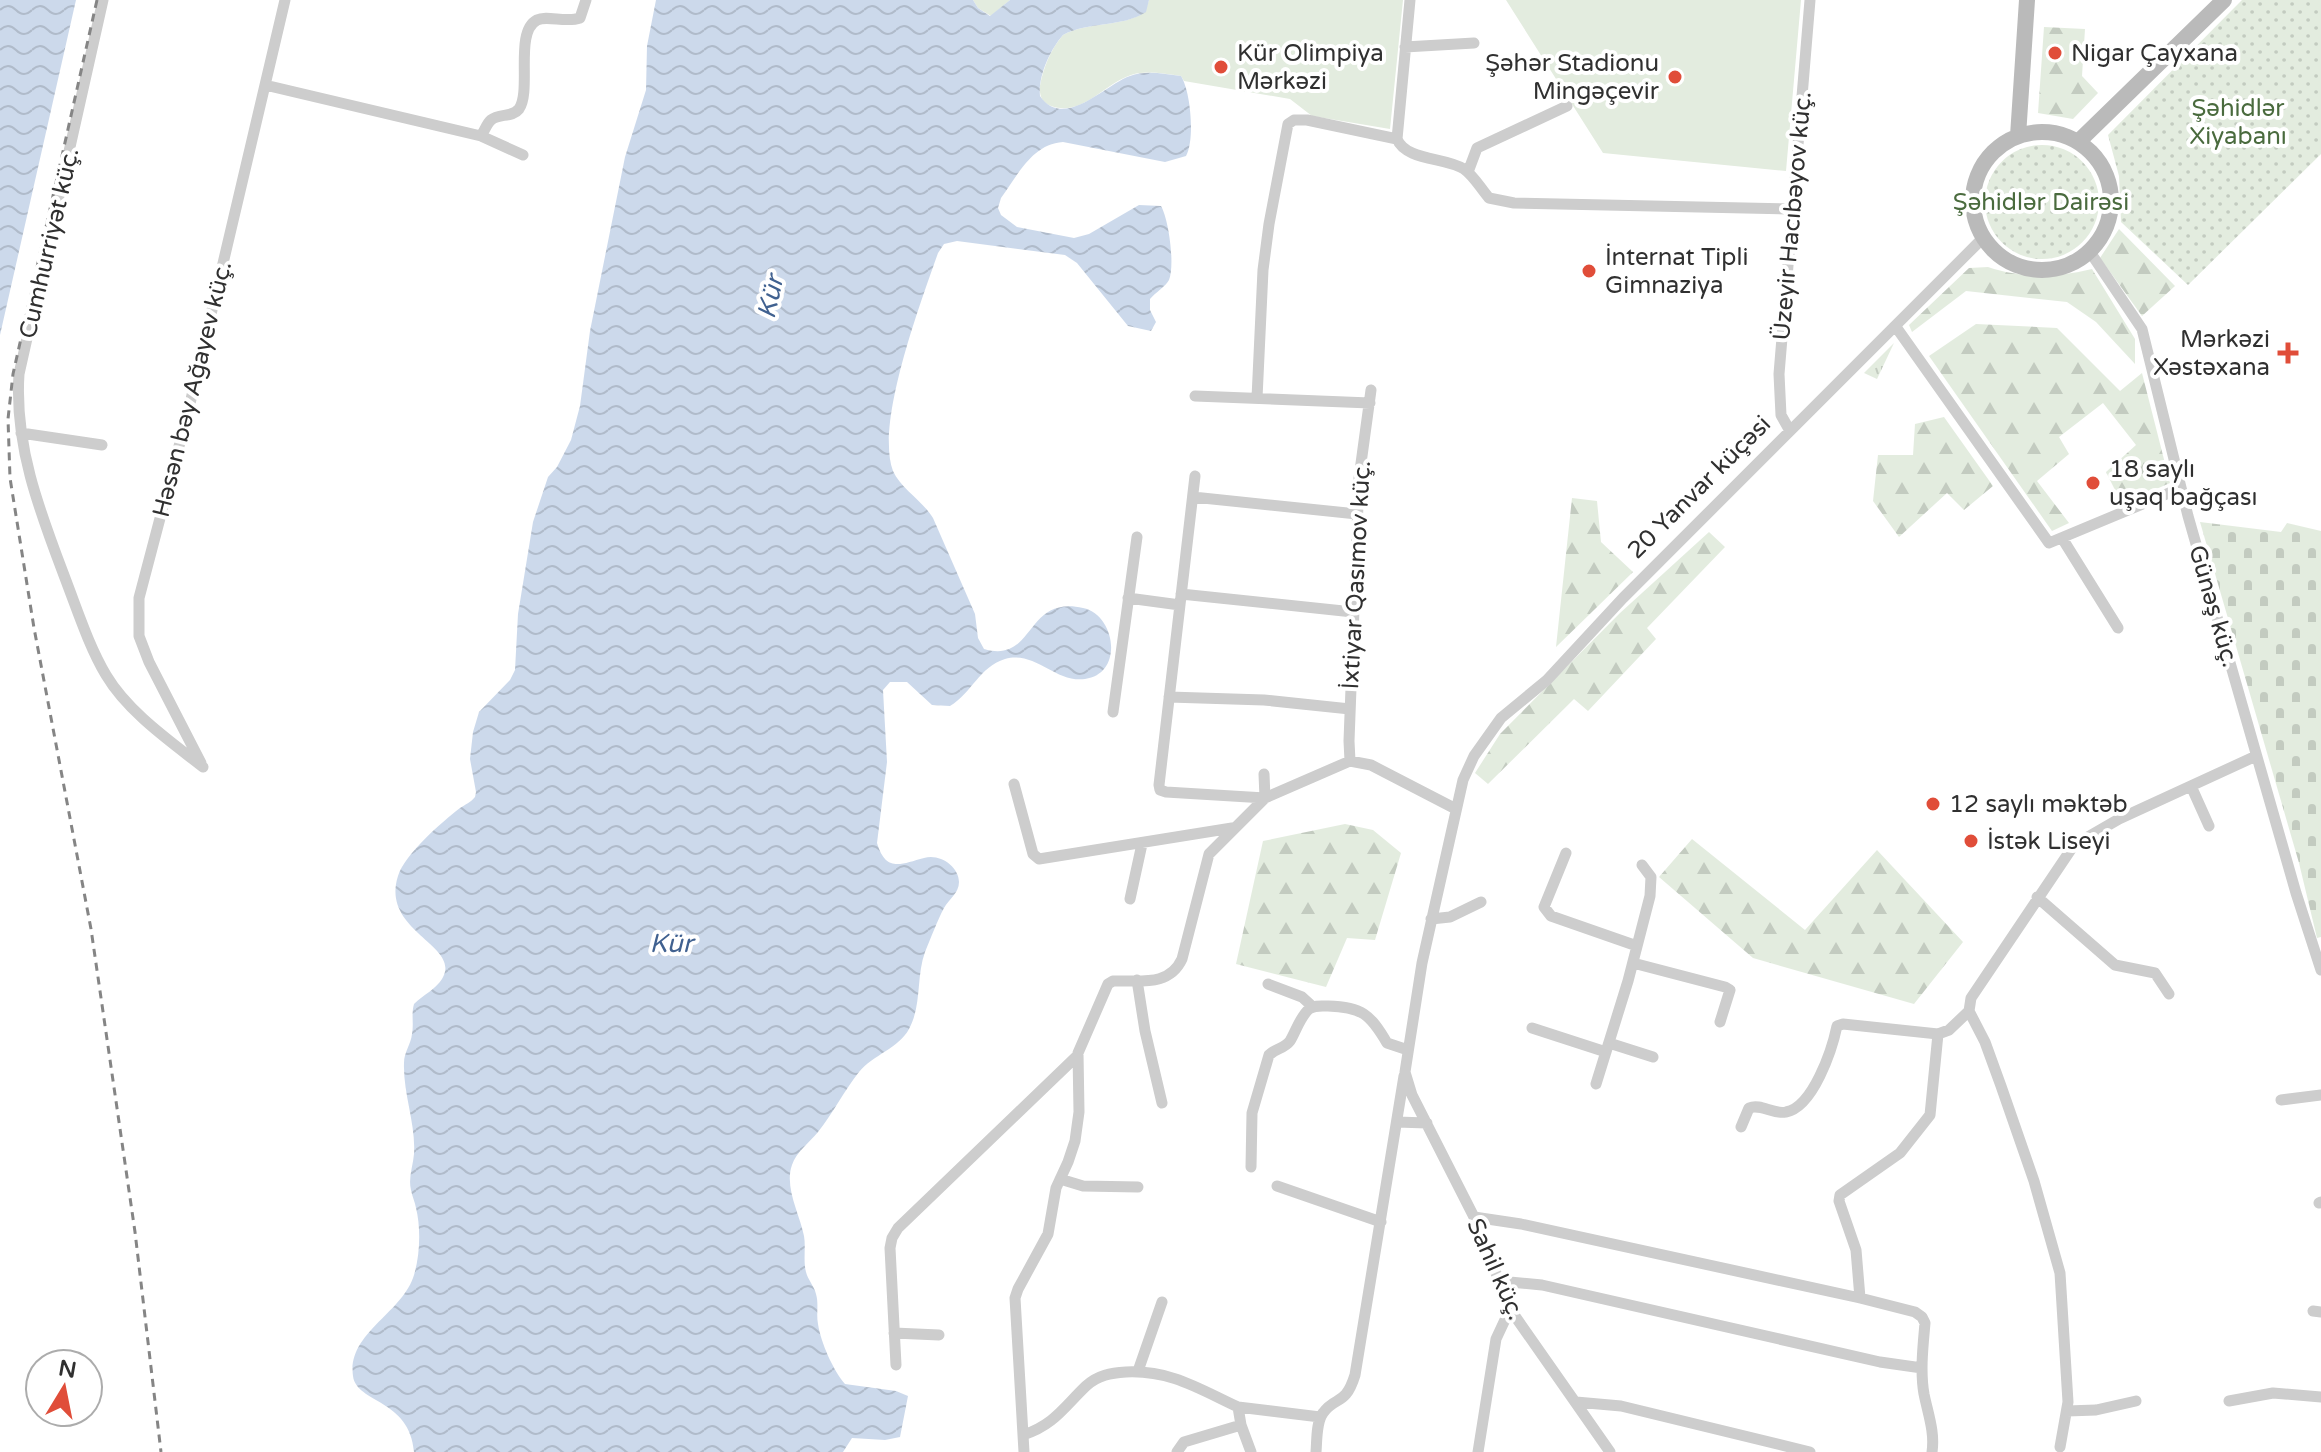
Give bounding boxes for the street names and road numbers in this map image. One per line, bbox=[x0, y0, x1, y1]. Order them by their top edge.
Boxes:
street label: Üzeyir Hacıbəyov küç. bbox=[1767, 90, 1818, 342]
street label: Cumhurriyət küç. bbox=[13, 145, 86, 341]
street label: Həsən bəy Ağayev küç. bbox=[147, 258, 238, 520]
street label: 20 Yanvar küçəsi bbox=[1622, 410, 1777, 565]
street label: İxtiyar Qasımov küç. bbox=[1336, 460, 1377, 690]
street label: Günəş küç. bbox=[2182, 542, 2245, 670]
street label: Sahil küç. bbox=[1460, 1214, 1531, 1324]

